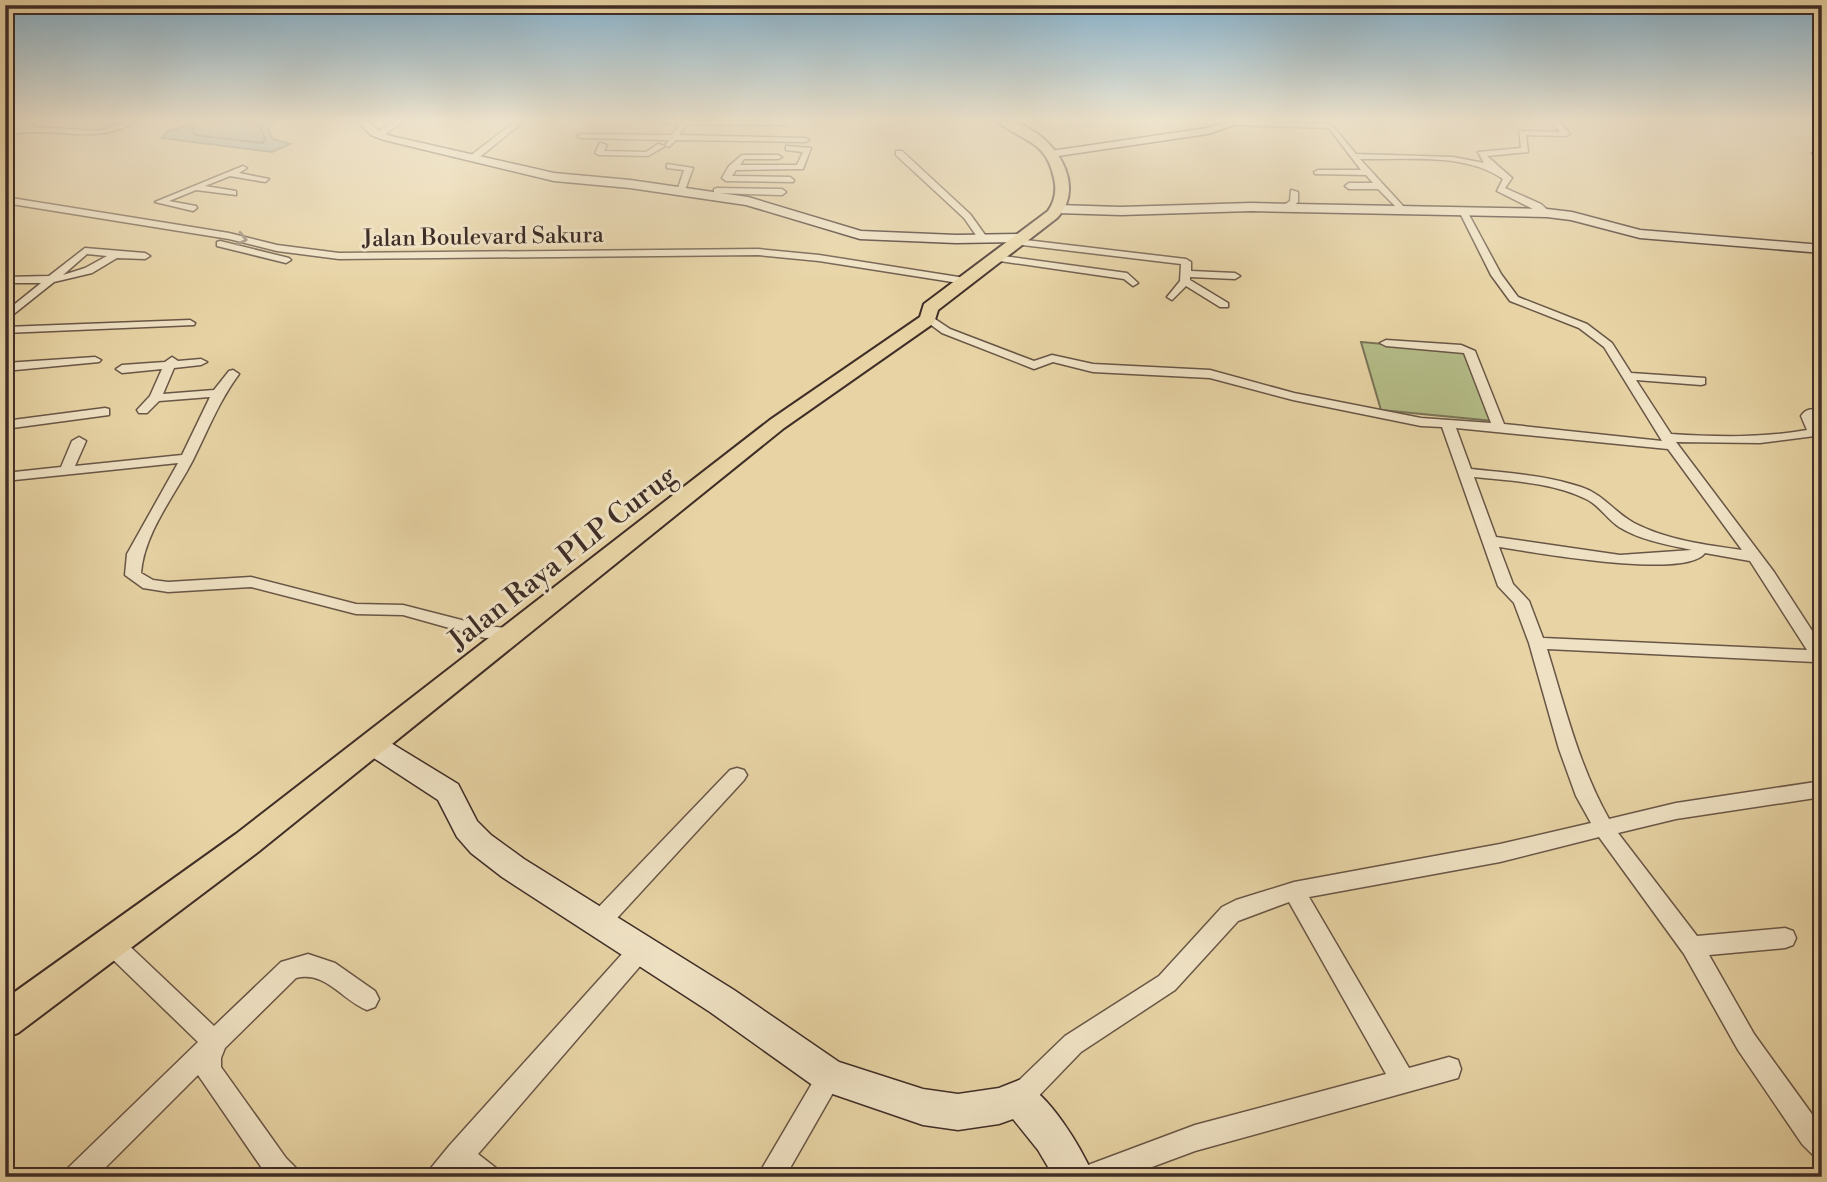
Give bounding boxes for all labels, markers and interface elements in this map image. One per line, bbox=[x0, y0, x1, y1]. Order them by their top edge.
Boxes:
street label: Jalan Boulevard Sakura bbox=[361, 221, 604, 253]
one-way arrow bbox=[236, 230, 248, 245]
street label: Jalan Raya PLP Curug bbox=[441, 458, 684, 659]

